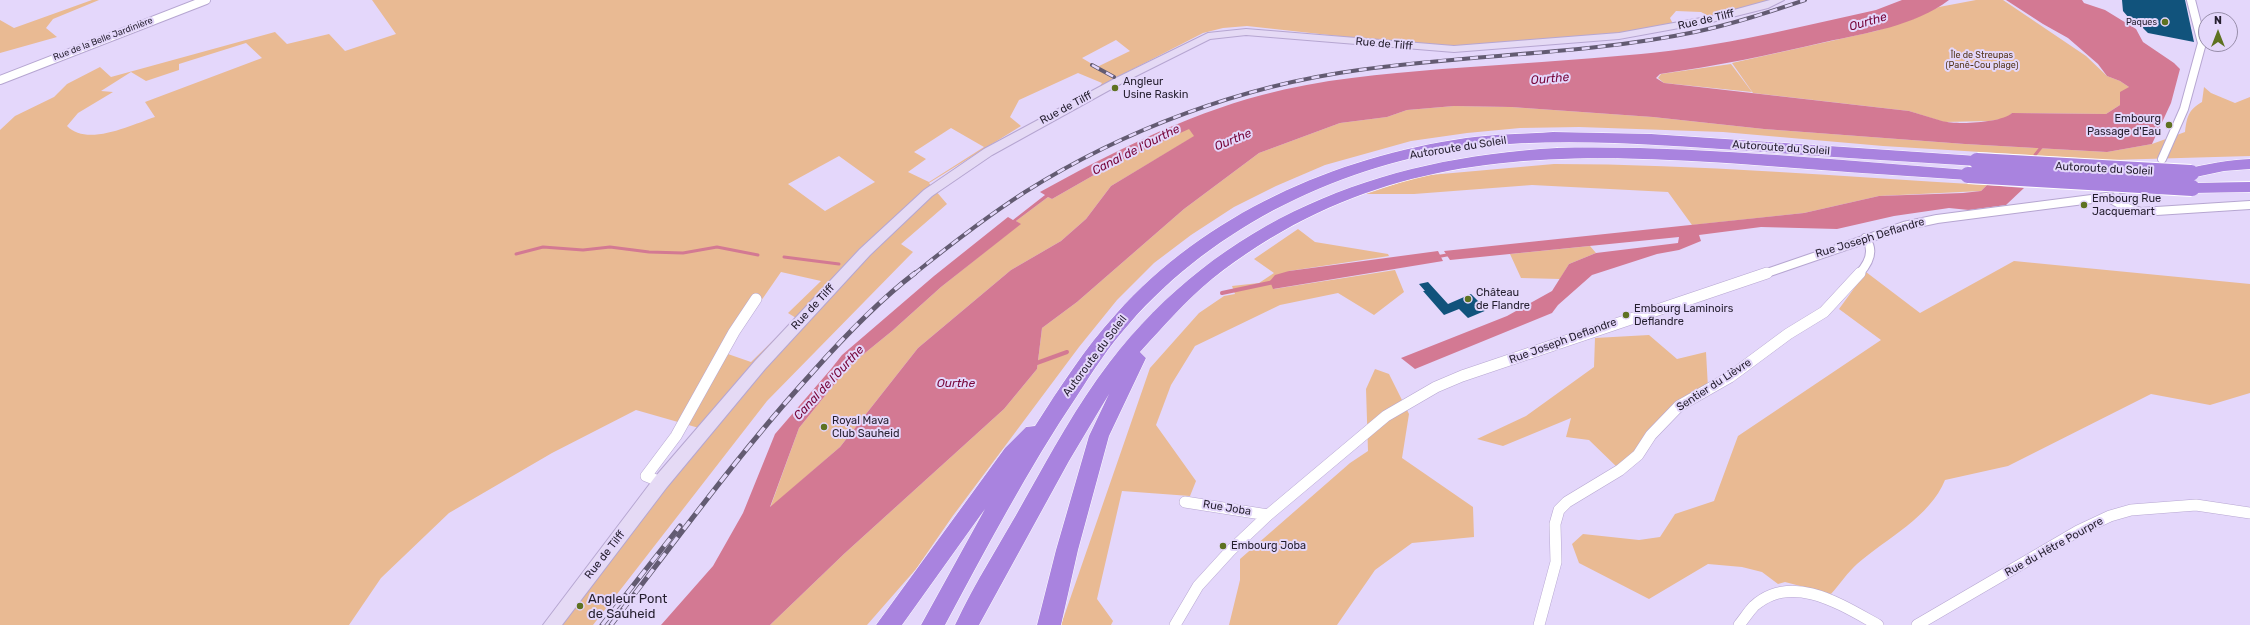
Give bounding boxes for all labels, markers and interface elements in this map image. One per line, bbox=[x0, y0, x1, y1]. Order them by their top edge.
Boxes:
street label: Rue de Tilff bbox=[1677, 7, 1735, 33]
water label: Ourthe bbox=[1847, 10, 1889, 34]
north arrow bbox=[2198, 12, 2238, 52]
text: N bbox=[2214, 14, 2222, 27]
street label: Rue de la Belle Jardinière bbox=[52, 15, 154, 63]
place label: Paques bbox=[2126, 17, 2157, 27]
marker: Paques bbox=[2160, 17, 2170, 27]
street label: Rue de Tilff bbox=[1355, 35, 1413, 53]
park label: Île de Streupas (Panê-Cou plage) bbox=[1946, 50, 2018, 71]
water label: Ourthe bbox=[1530, 70, 1570, 88]
place label: Angleur Usine Raskin bbox=[1123, 75, 1188, 101]
marker: Angleur Usine Raskin bbox=[1110, 83, 1120, 93]
street label: Rue de Tilff bbox=[1038, 89, 1094, 127]
place label: Embourg Passage d'Eau bbox=[2087, 112, 2161, 138]
marker: Embourg Passage d'Eau bbox=[2164, 120, 2174, 130]
water label: Canal de l'Ourthe bbox=[1090, 122, 1182, 178]
water label: Ourthe bbox=[1212, 126, 1254, 154]
street label: Autoroute du Soleil bbox=[1409, 134, 1507, 162]
street label: Autoroute du Soleil bbox=[1732, 138, 1830, 158]
street label: Autoroute du Soleil bbox=[2055, 160, 2153, 178]
place label: Embourg Rue Jacquemart bbox=[2092, 192, 2161, 218]
marker: Embourg Rue Jacquemart bbox=[2079, 200, 2089, 210]
street label: Rue Joseph Deflandre bbox=[1814, 215, 1926, 261]
street label: Rue de Tilff bbox=[789, 282, 837, 332]
place label: Château de Flandre bbox=[1476, 286, 1530, 312]
marker: Château de Flandre bbox=[1463, 294, 1473, 304]
place label: Embourg Laminoirs Deflandre bbox=[1634, 302, 1733, 328]
marker: Embourg Laminoirs Deflandre bbox=[1621, 310, 1631, 320]
street label: Autoroute du Soleil bbox=[1060, 313, 1130, 399]
street label: Rue Joseph Deflandre bbox=[1507, 315, 1619, 367]
water label: Canal de l'Ourthe bbox=[791, 343, 867, 423]
street label: Sentier du Lièvre bbox=[1674, 356, 1754, 414]
water label: Ourthe bbox=[937, 377, 975, 391]
place label: Royal Mava Club Sauheid bbox=[832, 414, 899, 440]
marker: Royal Mava Club Sauheid bbox=[819, 422, 829, 432]
street label: Rue Joba bbox=[1202, 498, 1252, 518]
street label: Rue du Hêtre Pourpre bbox=[2002, 514, 2106, 580]
street label: Rue de Tilff bbox=[582, 528, 628, 582]
place label: Embourg Joba bbox=[1231, 539, 1306, 553]
marker: Embourg Joba bbox=[1218, 541, 1228, 551]
place label: Angleur Pont de Sauheid bbox=[588, 591, 667, 622]
marker: Angleur Pont de Sauheid bbox=[575, 601, 585, 611]

